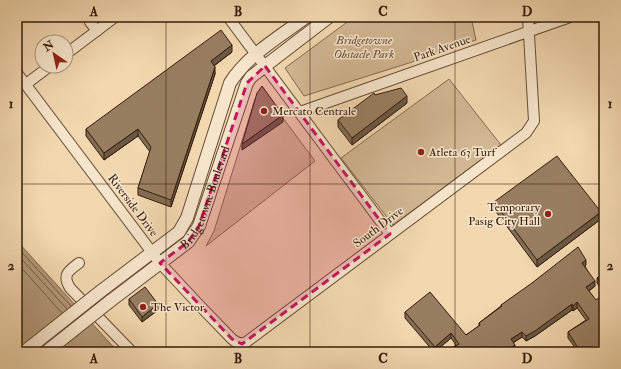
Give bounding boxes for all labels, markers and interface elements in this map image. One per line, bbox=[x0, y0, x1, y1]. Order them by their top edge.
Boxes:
text: A bbox=[89, 4, 99, 20]
text: B bbox=[234, 4, 242, 20]
text: C bbox=[378, 4, 388, 20]
text: D bbox=[522, 4, 533, 20]
street label: Park Avenue bbox=[412, 32, 473, 65]
park label: Bridgetowne Obstacle Park bbox=[334, 33, 394, 62]
north arrow bbox=[34, 34, 74, 74]
text: N bbox=[40, 37, 57, 55]
text: 1 bbox=[9, 96, 14, 112]
text: 1 bbox=[608, 96, 613, 112]
place label: Mercato Centrale bbox=[272, 104, 356, 119]
marker: Mercato Centrale bbox=[259, 106, 269, 116]
street label: Bridgetowne Boulevard bbox=[178, 144, 233, 253]
place label: Atleta 63 Turf bbox=[428, 145, 497, 160]
marker: Atleta 63 Turf bbox=[416, 147, 426, 157]
street label: Riverside Drive bbox=[104, 171, 161, 240]
place label: Temporary Pasig City Hall bbox=[468, 200, 541, 229]
street label: South Drive bbox=[350, 204, 406, 251]
marker: Temporary Pasig City Hall bbox=[543, 209, 553, 219]
text: 2 bbox=[8, 258, 15, 274]
text: 2 bbox=[607, 258, 614, 274]
place label: The Victor bbox=[151, 300, 205, 315]
marker: The Victor bbox=[138, 302, 148, 312]
text: A bbox=[89, 351, 99, 367]
text: B bbox=[234, 351, 242, 367]
text: C bbox=[378, 351, 388, 367]
text: D bbox=[522, 351, 533, 367]

